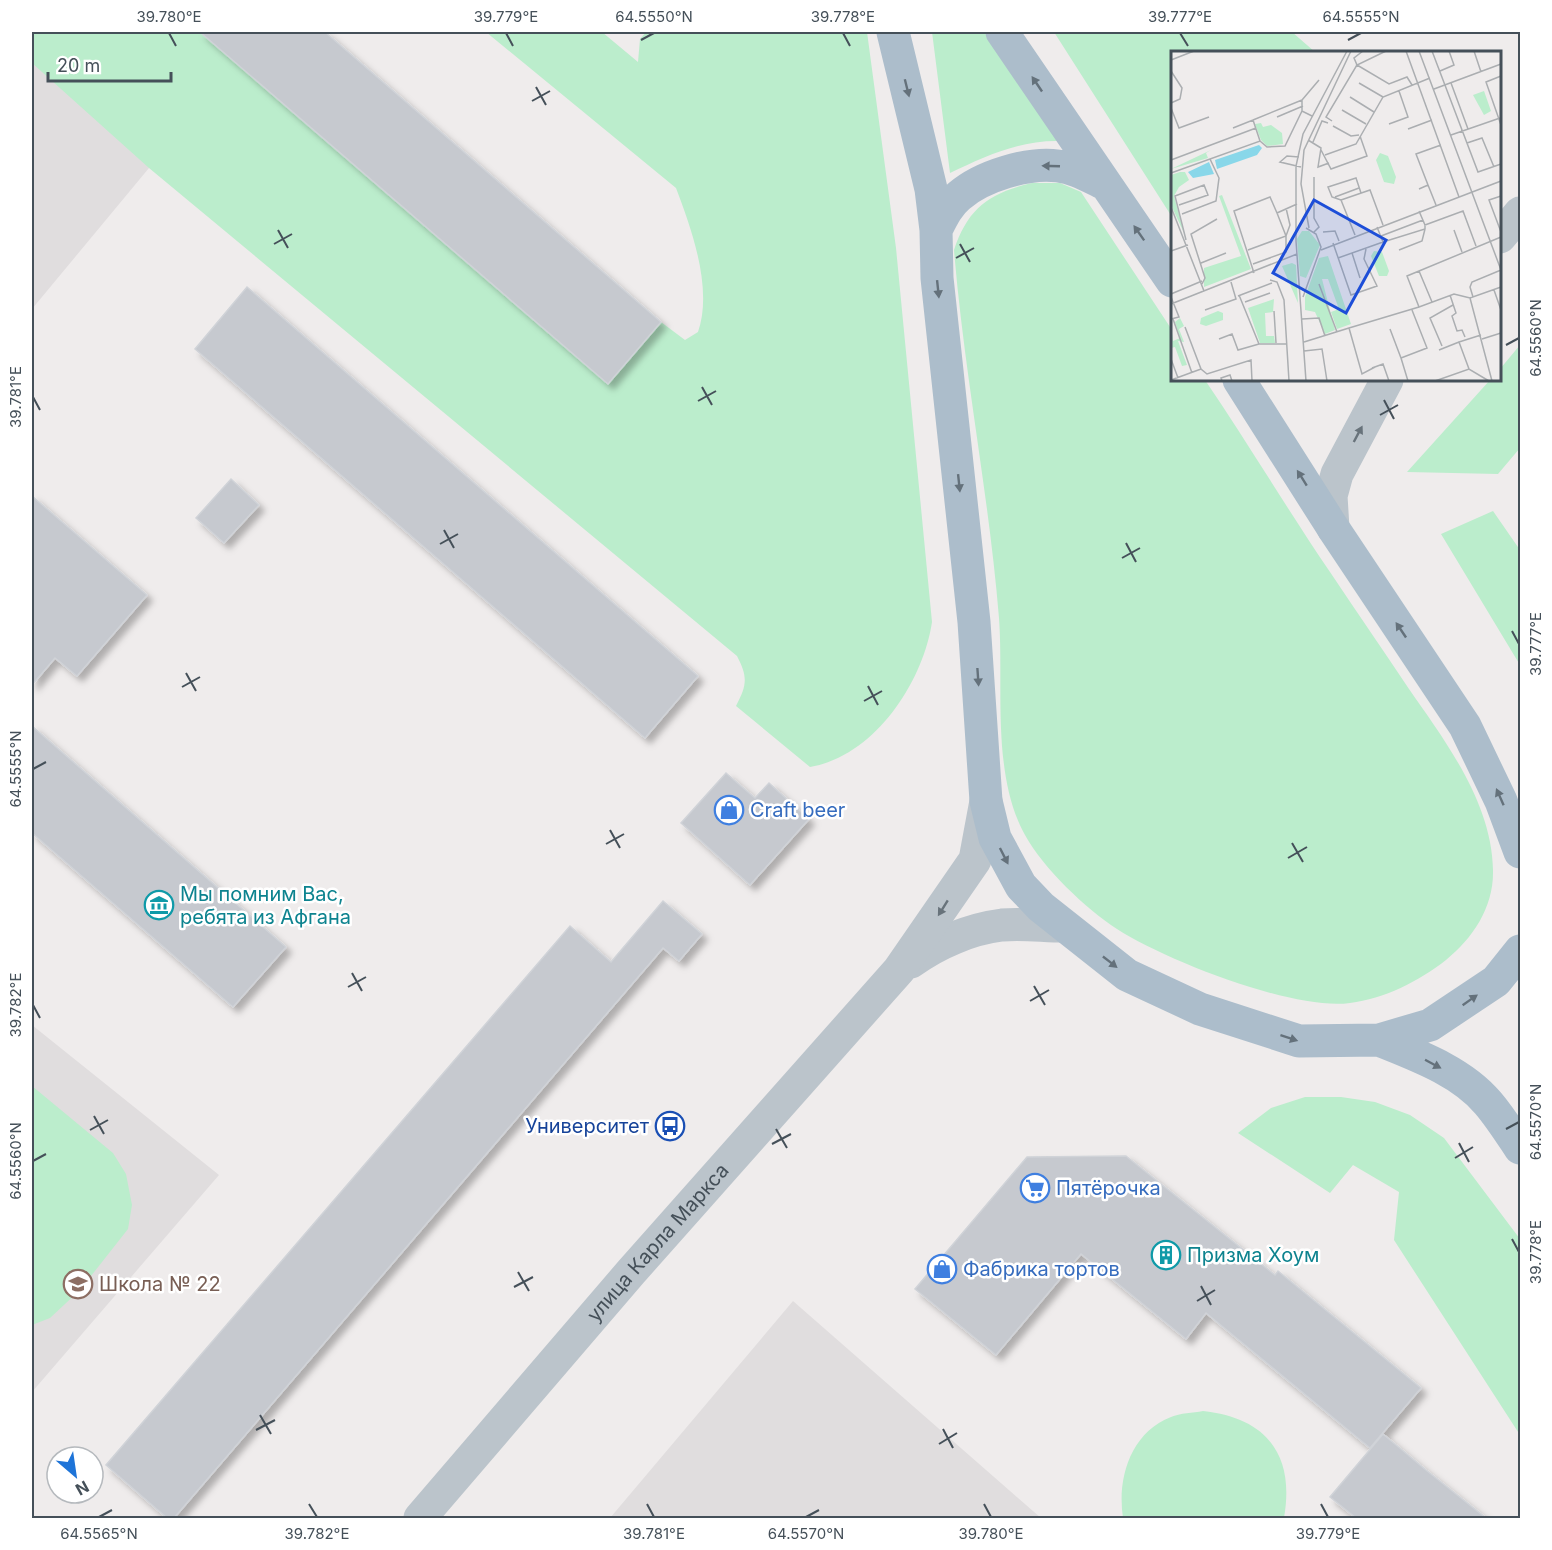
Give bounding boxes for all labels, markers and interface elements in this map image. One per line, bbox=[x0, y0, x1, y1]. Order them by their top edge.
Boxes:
text: 39.780°E bbox=[136, 7, 202, 26]
text: 39.779°E bbox=[474, 7, 538, 26]
text: 64.5550°N bbox=[615, 7, 693, 26]
text: 39.778°E bbox=[811, 7, 875, 26]
text: 39.777°E bbox=[1148, 7, 1212, 26]
text: 64.5555°N bbox=[1322, 7, 1400, 26]
scale bar bbox=[48, 45, 171, 83]
inset map bbox=[1171, 51, 1501, 381]
text: 20 m bbox=[57, 55, 100, 76]
one-way arrow bbox=[1032, 75, 1043, 92]
one-way arrow bbox=[902, 79, 912, 98]
one-way arrow bbox=[1041, 161, 1060, 171]
one-way arrow bbox=[1133, 226, 1145, 242]
one-way arrow bbox=[933, 279, 943, 298]
text: 64.5560°N bbox=[1526, 299, 1545, 377]
text: 39.781°E bbox=[6, 366, 25, 428]
one-way arrow bbox=[1353, 425, 1363, 442]
one-way arrow bbox=[1296, 470, 1307, 487]
one-way arrow bbox=[954, 473, 964, 492]
text: 39.777°E bbox=[1526, 612, 1545, 676]
one-way arrow bbox=[1395, 622, 1407, 638]
one-way arrow bbox=[973, 667, 982, 686]
text: 64.5555°N bbox=[6, 730, 25, 808]
one-way arrow bbox=[1495, 789, 1504, 806]
shop icon: Craft beer bbox=[713, 794, 745, 826]
place label: Craft beer bbox=[750, 798, 846, 822]
one-way arrow bbox=[999, 848, 1009, 865]
place label: Мы помним Вас, ребята из Афгана bbox=[180, 882, 351, 929]
museum icon: Мы помним Вас, ребята из Афгана bbox=[143, 889, 175, 921]
one-way arrow bbox=[937, 900, 948, 916]
one-way arrow bbox=[1103, 956, 1118, 968]
text: 39.782°E bbox=[6, 973, 25, 1037]
one-way arrow bbox=[1462, 994, 1478, 1006]
one-way arrow bbox=[1280, 1034, 1298, 1043]
one-way arrow bbox=[1424, 1059, 1441, 1069]
text: 64.5570°N bbox=[1526, 1084, 1545, 1160]
bus stop icon: Университет bbox=[654, 1110, 686, 1142]
place label: Университет bbox=[525, 1114, 650, 1138]
text: 64.5560°N bbox=[6, 1122, 25, 1200]
street label: улица Карла Маркса bbox=[582, 1158, 734, 1326]
supermarket icon: Пятёрочка bbox=[1019, 1172, 1051, 1204]
place label: Пятёрочка bbox=[1056, 1176, 1161, 1200]
text: 39.778°E bbox=[1526, 1220, 1545, 1284]
building icon: Призма Хоум bbox=[1150, 1239, 1182, 1271]
place label: Призма Хоум bbox=[1187, 1243, 1319, 1267]
shop icon: Фабрика тортов bbox=[926, 1253, 958, 1285]
place label: Фабрика тортов bbox=[963, 1257, 1120, 1281]
school or university icon: Школа № 22 bbox=[62, 1268, 94, 1300]
place label: Школа № 22 bbox=[99, 1272, 221, 1296]
north arrow bbox=[45, 1445, 105, 1505]
text: N bbox=[72, 1476, 92, 1500]
text: 64.5565°N bbox=[60, 1524, 138, 1543]
text: 39.782°E bbox=[285, 1524, 349, 1543]
text: 39.781°E bbox=[623, 1524, 685, 1543]
text: 64.5570°N bbox=[768, 1524, 844, 1543]
text: 39.780°E bbox=[958, 1524, 1024, 1543]
text: 39.779°E bbox=[1296, 1524, 1360, 1543]

